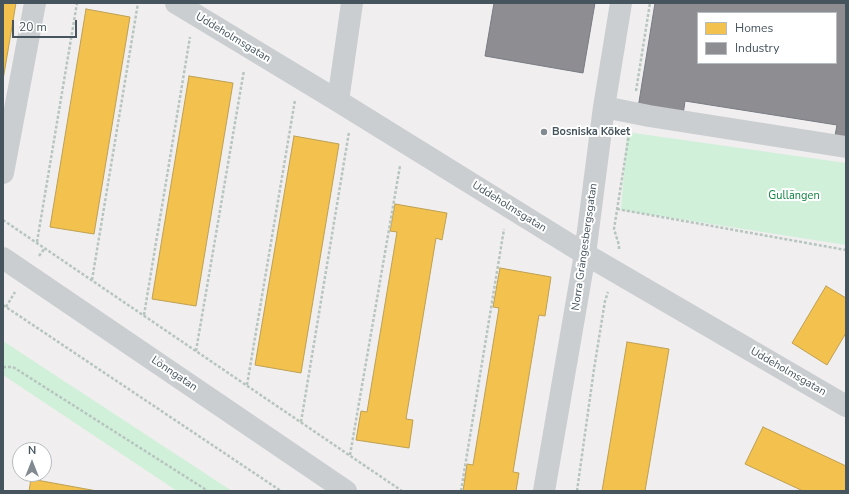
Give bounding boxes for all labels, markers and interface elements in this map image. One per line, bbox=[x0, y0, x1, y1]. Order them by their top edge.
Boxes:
street label: Uddeholmsgatan bbox=[193, 10, 273, 66]
scale bar bbox=[14, 12, 79, 38]
legend bbox=[697, 12, 837, 64]
text: 20 m bbox=[19, 19, 47, 35]
text: Homes bbox=[735, 20, 773, 36]
text: Industry bbox=[735, 40, 779, 56]
place label: Bosniska Köket bbox=[552, 125, 630, 139]
marker: Bosniska Köket bbox=[539, 127, 549, 137]
street label: Uddeholmsgatan bbox=[469, 179, 549, 235]
street label: Norra Grängesbergsgatan bbox=[570, 183, 600, 311]
park label: Gullängen bbox=[768, 189, 820, 203]
street label: Uddeholmsgatan bbox=[748, 345, 828, 399]
street label: Lönngatan bbox=[148, 354, 200, 394]
north arrow bbox=[12, 442, 52, 482]
text: N bbox=[28, 443, 36, 458]

